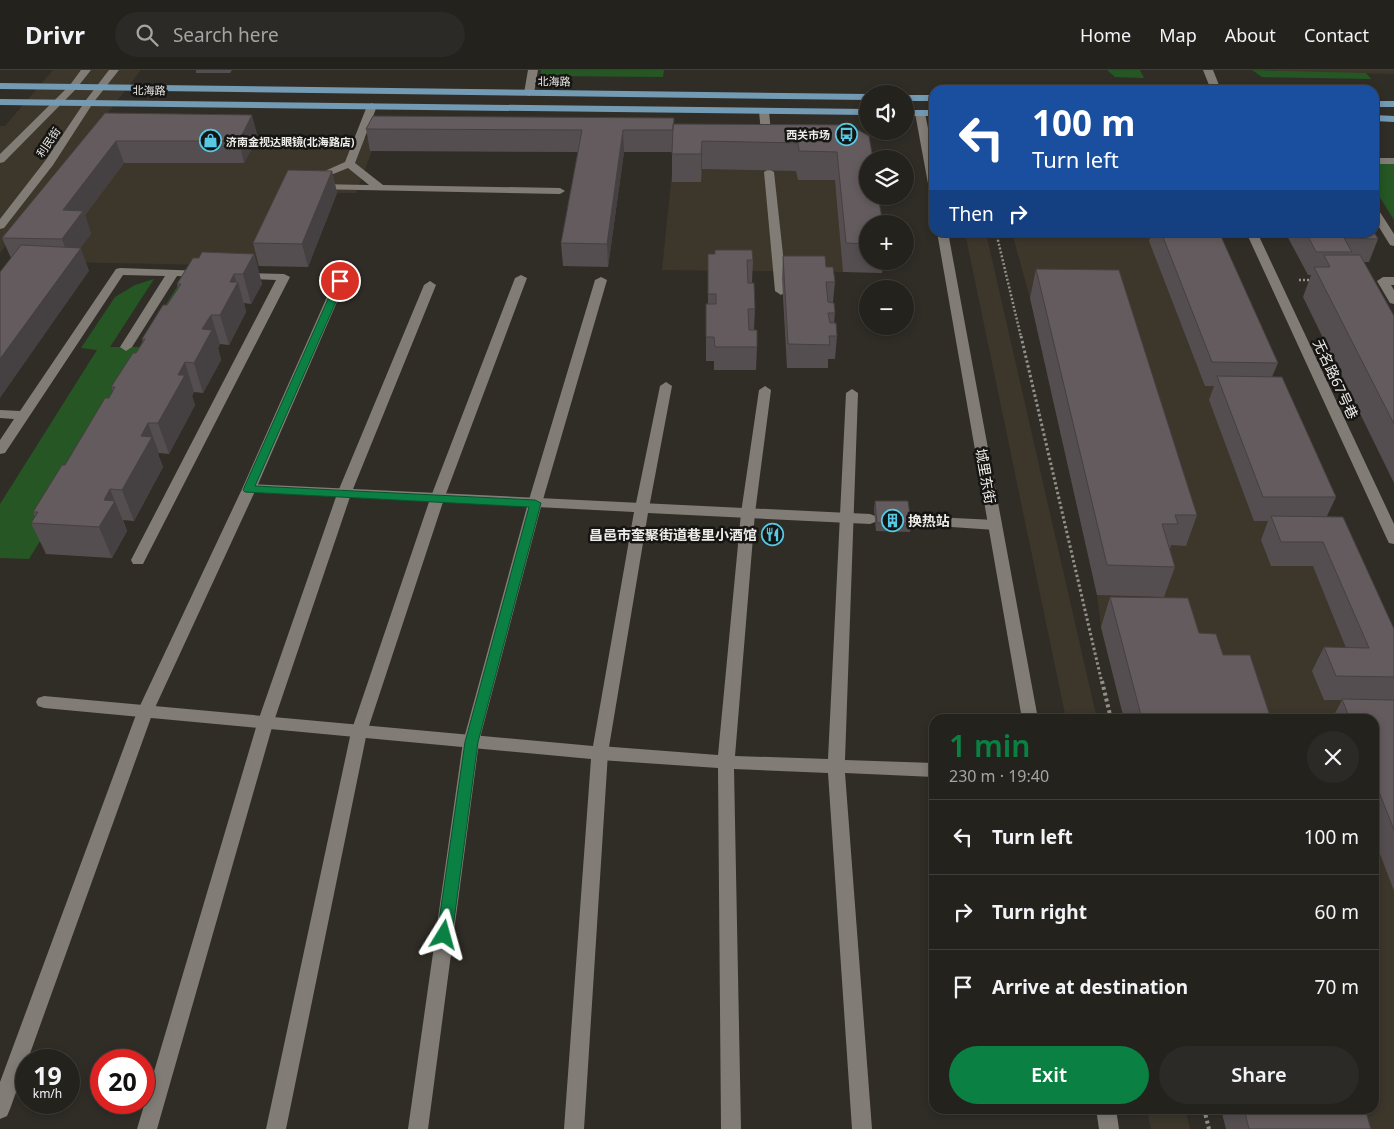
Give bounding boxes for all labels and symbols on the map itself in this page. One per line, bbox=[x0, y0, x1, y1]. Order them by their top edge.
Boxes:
street label: 北海路 bbox=[537, 73, 571, 89]
street label: 北海路 bbox=[132, 82, 166, 98]
bus stop icon: 西关市场 bbox=[834, 122, 858, 146]
street label: 利民街 bbox=[33, 124, 63, 160]
place label: 西关市场 bbox=[786, 127, 830, 142]
shop icon: 济南金视达眼镜(北海路店) bbox=[198, 129, 222, 153]
place label: 济南金视达眼镜(北海路店) bbox=[226, 134, 355, 149]
pin bbox=[319, 260, 361, 302]
street label: 无名路67号巷 bbox=[1309, 336, 1363, 422]
street label: 城里东街 bbox=[972, 447, 1000, 505]
building icon: 换热站 bbox=[880, 508, 904, 532]
place label: 换热站 bbox=[908, 511, 950, 530]
restaurant icon: 昌邑市奎聚街道巷里小酒馆 bbox=[761, 522, 785, 546]
place label: 昌邑市奎聚街道巷里小酒馆 bbox=[589, 525, 757, 544]
position arrow bbox=[417, 908, 469, 960]
speed limit sign: 20 bbox=[90, 1049, 155, 1114]

